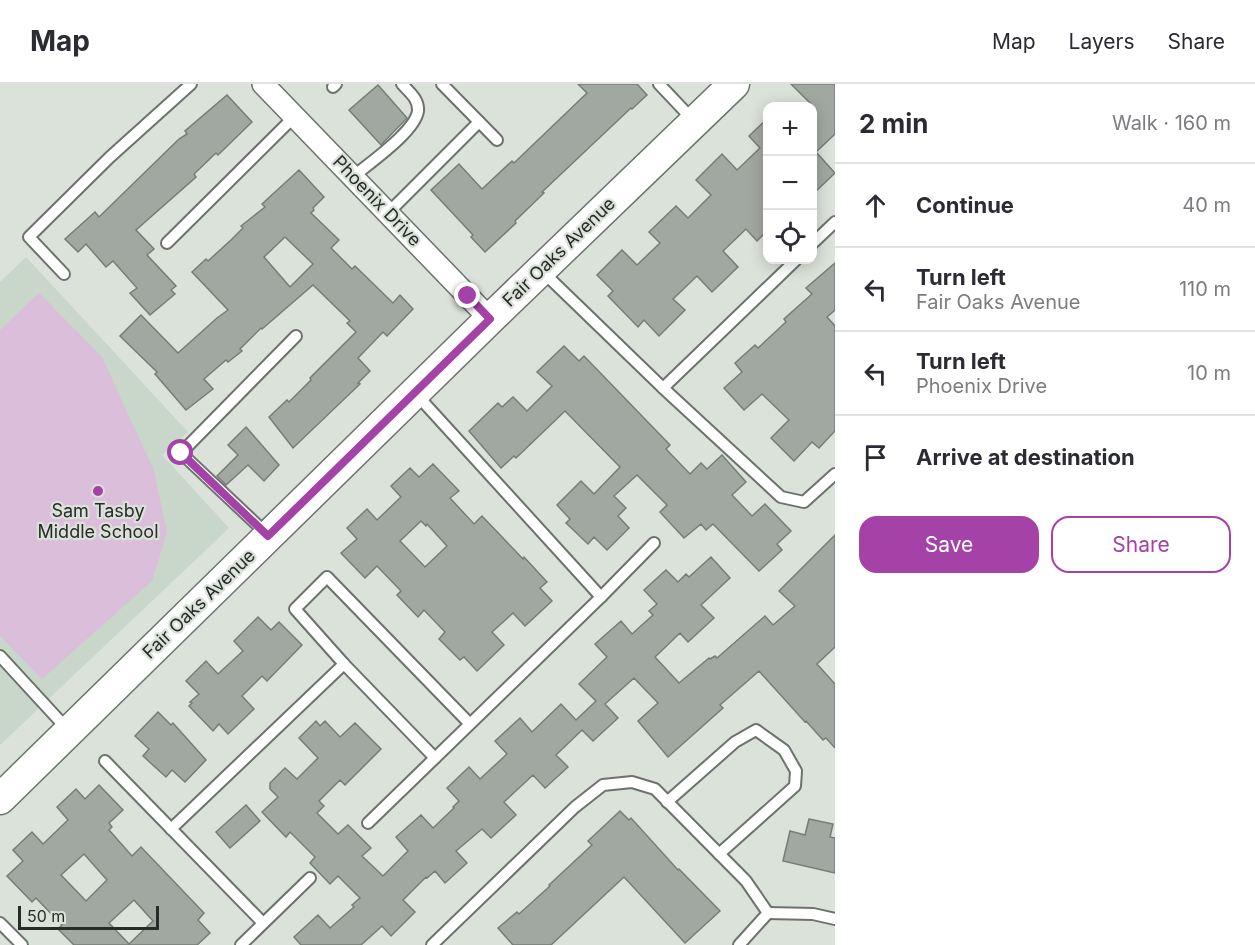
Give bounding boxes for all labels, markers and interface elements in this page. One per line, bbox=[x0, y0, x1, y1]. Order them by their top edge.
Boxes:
text: Map bbox=[30, 24, 90, 58]
text: Map bbox=[992, 29, 1036, 54]
text: Layers bbox=[1069, 29, 1135, 54]
text: Share bbox=[1168, 29, 1225, 54]
map controls bbox=[763, 102, 817, 264]
button: + bbox=[763, 102, 817, 156]
text: 2 min bbox=[859, 108, 929, 139]
text: Walk · 160 m bbox=[1112, 111, 1231, 135]
street label: Phoenix Drive bbox=[329, 151, 426, 250]
button: − bbox=[763, 156, 817, 210]
icon: ahead bbox=[859, 189, 892, 222]
text: Continue bbox=[916, 192, 1014, 218]
street label: Fair Oaks Avenue bbox=[498, 193, 619, 311]
text: 40 m bbox=[1182, 193, 1231, 217]
button: locate bbox=[763, 210, 817, 264]
text: Turn left bbox=[916, 264, 1006, 290]
icon: left bbox=[859, 273, 892, 306]
text: 110 m bbox=[1179, 277, 1231, 301]
route end bbox=[454, 282, 480, 308]
text: Fair Oaks Avenue bbox=[916, 290, 1080, 314]
text: Turn left bbox=[916, 348, 1006, 374]
icon: left bbox=[859, 357, 892, 390]
text: 10 m bbox=[1187, 361, 1231, 385]
text: Phoenix Drive bbox=[916, 374, 1047, 398]
route start bbox=[167, 439, 193, 465]
icon: arrive bbox=[859, 441, 892, 474]
text: Arrive at destination bbox=[916, 444, 1135, 470]
marker: Sam Tasby Middle School bbox=[91, 484, 105, 498]
place label: Sam Tasby Middle School bbox=[38, 500, 159, 542]
button: Save bbox=[859, 516, 1039, 573]
button: Share bbox=[1051, 516, 1231, 573]
street label: Fair Oaks Avenue bbox=[138, 545, 259, 663]
scale bar bbox=[18, 903, 159, 930]
text: 50 m bbox=[27, 906, 65, 926]

